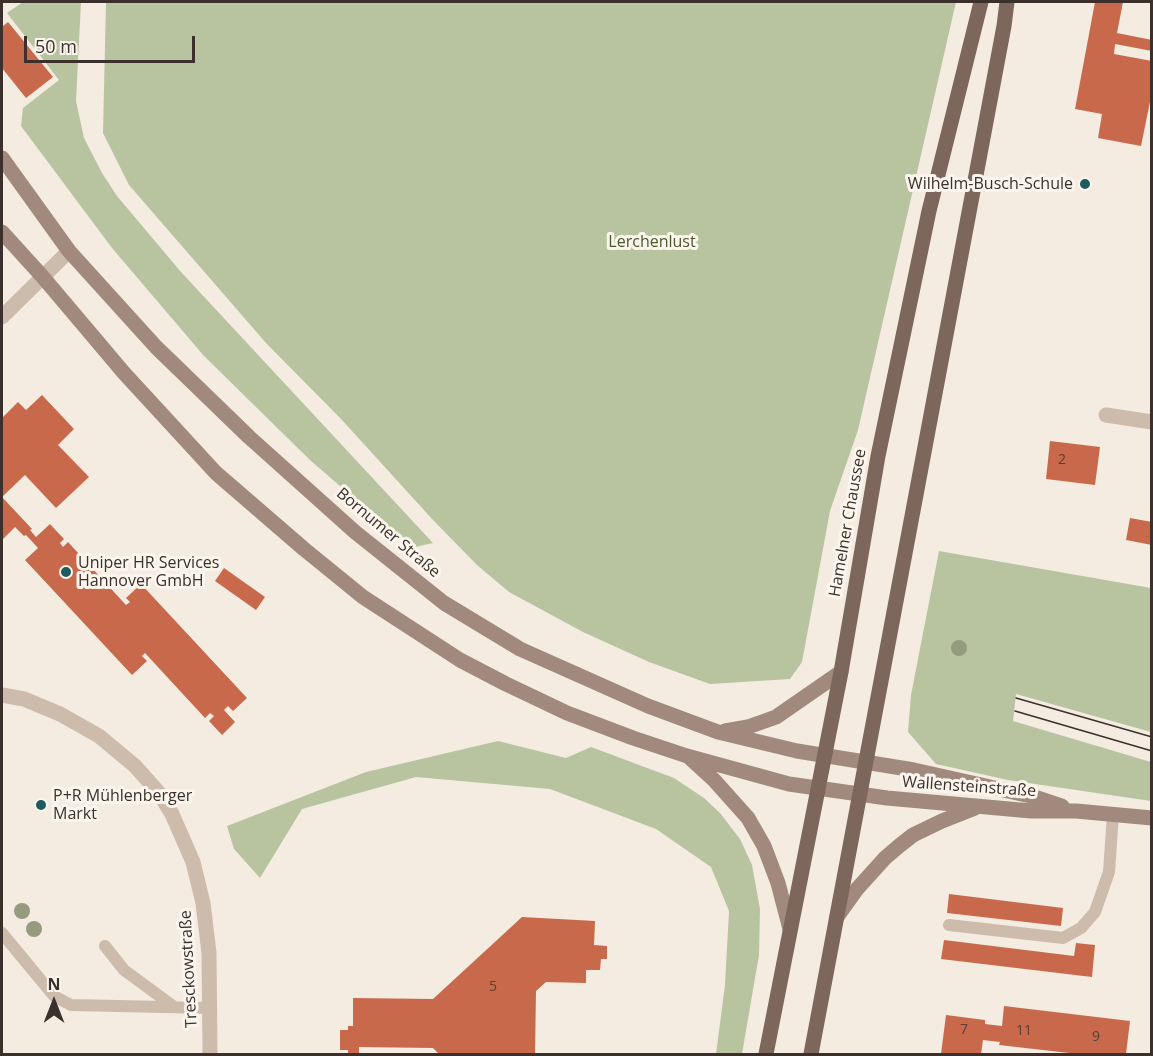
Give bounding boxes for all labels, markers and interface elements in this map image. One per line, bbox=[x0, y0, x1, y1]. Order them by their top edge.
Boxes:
scale bar bbox=[27, 24, 198, 62]
text: 50 m bbox=[35, 34, 77, 58]
place label: Wilhelm-Busch-Schule bbox=[908, 174, 1073, 194]
marker: Wilhelm-Busch-Schule bbox=[1078, 177, 1092, 191]
park label: Lerchenlust bbox=[608, 232, 696, 252]
street label: Hamelner Chaussee bbox=[826, 448, 870, 598]
house number: 2 bbox=[1058, 452, 1066, 468]
street label: Bornumer Straße bbox=[332, 484, 444, 582]
place label: Uniper HR Services Hannover GmbH bbox=[78, 553, 219, 591]
marker: Uniper HR Services Hannover GmbH bbox=[59, 565, 73, 579]
street label: Wallensteinstraße bbox=[901, 773, 1037, 801]
place label: P+R Mühlenberger Markt bbox=[53, 786, 192, 824]
marker: P+R Mühlenberger Markt bbox=[34, 798, 48, 812]
street label: Tresckowstraße bbox=[176, 910, 202, 1028]
north arrow bbox=[24, 972, 84, 1032]
text: N bbox=[47, 973, 61, 995]
house number: 5 bbox=[489, 979, 497, 995]
house number: 7 bbox=[960, 1022, 968, 1038]
house number: 11 bbox=[1016, 1023, 1032, 1039]
house number: 9 bbox=[1092, 1029, 1100, 1045]

